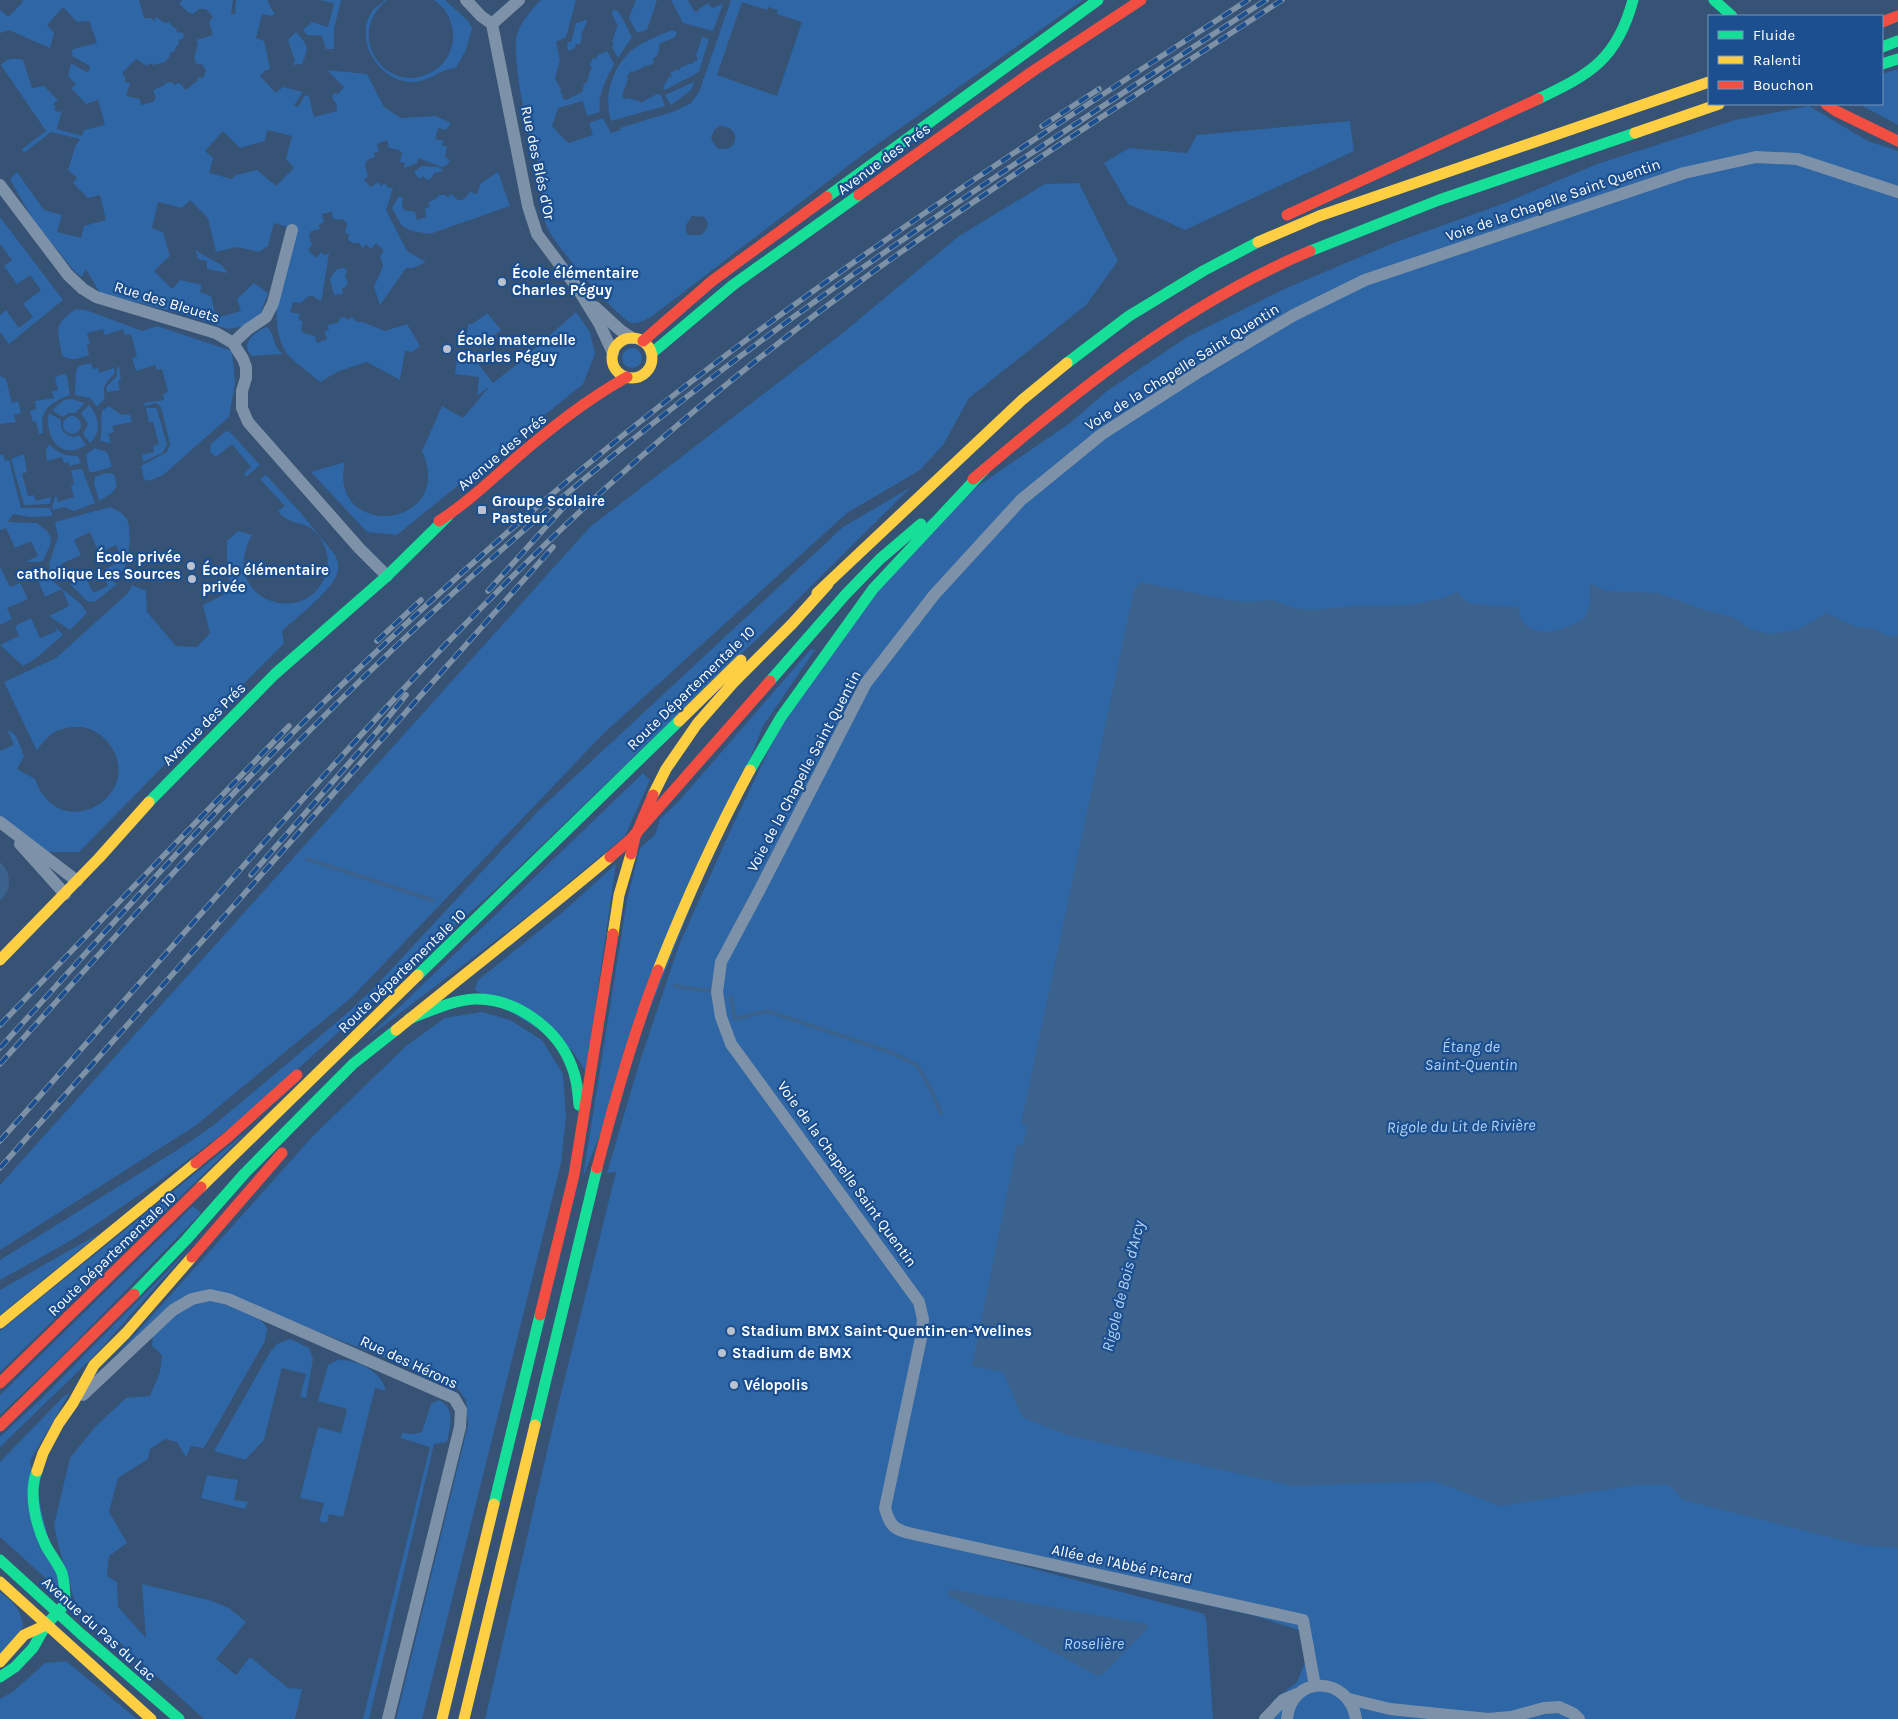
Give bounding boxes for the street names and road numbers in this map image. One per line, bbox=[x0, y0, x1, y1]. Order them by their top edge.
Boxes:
street label: Rue des Blés d'Or bbox=[517, 104, 559, 222]
street label: Avenue des Prés bbox=[834, 119, 934, 199]
street label: Voie de la Chapelle Saint Quentin bbox=[1443, 155, 1663, 245]
street label: Rue des Bleuets bbox=[112, 277, 222, 327]
street label: Voie de la Chapelle Saint Quentin bbox=[1082, 300, 1282, 434]
street label: Avenue des Prés bbox=[454, 410, 550, 494]
street label: Route Départementale 10 bbox=[623, 622, 759, 754]
street label: Voie de la Chapelle Saint Quentin bbox=[743, 667, 865, 875]
street label: Avenue des Prés bbox=[159, 679, 249, 769]
street label: Route Départementale 10 bbox=[334, 905, 470, 1037]
street label: Voie de la Chapelle Saint Quentin bbox=[773, 1077, 921, 1271]
street label: Route Départementale 10 bbox=[44, 1188, 180, 1320]
street label: Rue des Hérons bbox=[357, 1331, 461, 1393]
street label: Allée de l'Abbé Picard bbox=[1050, 1540, 1194, 1588]
street label: Avenue du Pas du Lac bbox=[38, 1573, 160, 1685]

